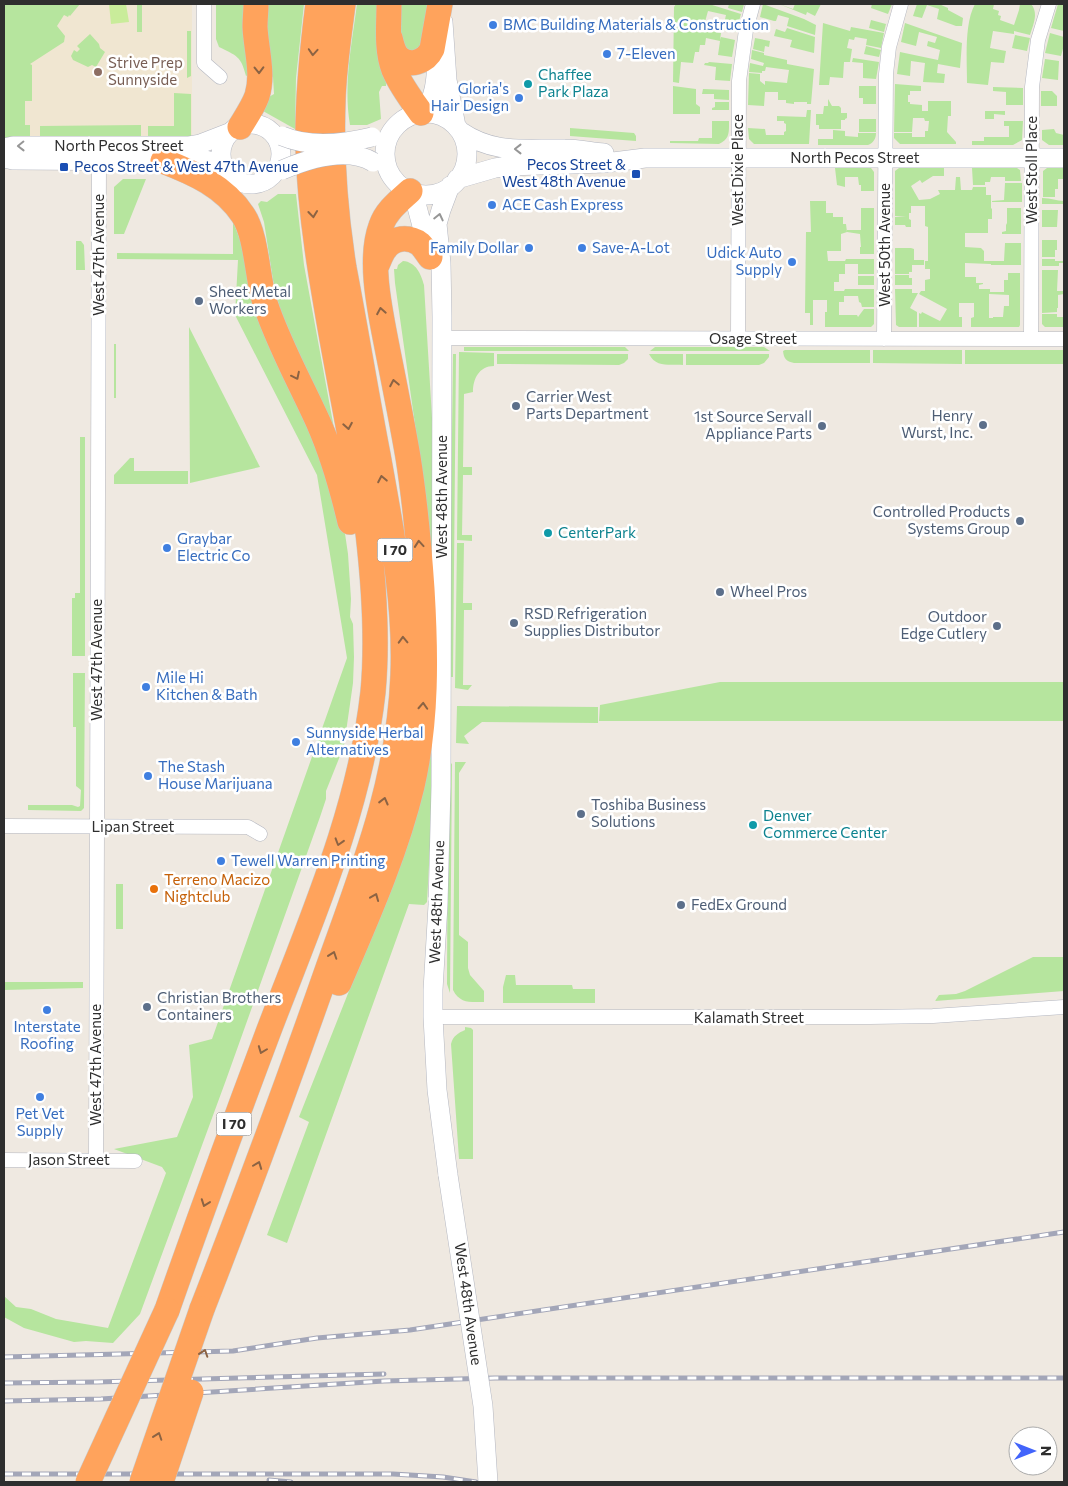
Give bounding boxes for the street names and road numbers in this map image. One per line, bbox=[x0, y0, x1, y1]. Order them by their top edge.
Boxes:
street label: West Dixie Place bbox=[728, 114, 746, 226]
street label: West Stoll Place bbox=[1022, 116, 1040, 224]
street label: North Pecos Street bbox=[54, 136, 184, 154]
street label: North Pecos Street bbox=[790, 148, 920, 166]
street label: West 50th Avenue bbox=[875, 183, 893, 307]
street label: West 47th Avenue bbox=[89, 194, 107, 316]
street label: Osage Street bbox=[709, 329, 797, 347]
street label: West 48th Avenue bbox=[432, 435, 450, 559]
road number: I 70 bbox=[378, 538, 412, 562]
street label: West 47th Avenue bbox=[87, 599, 105, 721]
street label: Lipan Street bbox=[91, 817, 175, 835]
street label: West 48th Avenue bbox=[425, 840, 447, 964]
street label: West 47th Avenue bbox=[86, 1004, 104, 1126]
street label: Kalamath Street bbox=[694, 1008, 804, 1026]
road number: I 70 bbox=[216, 1112, 252, 1136]
street label: Jason Street bbox=[28, 1150, 110, 1168]
street label: West 48th Avenue bbox=[451, 1241, 487, 1366]

